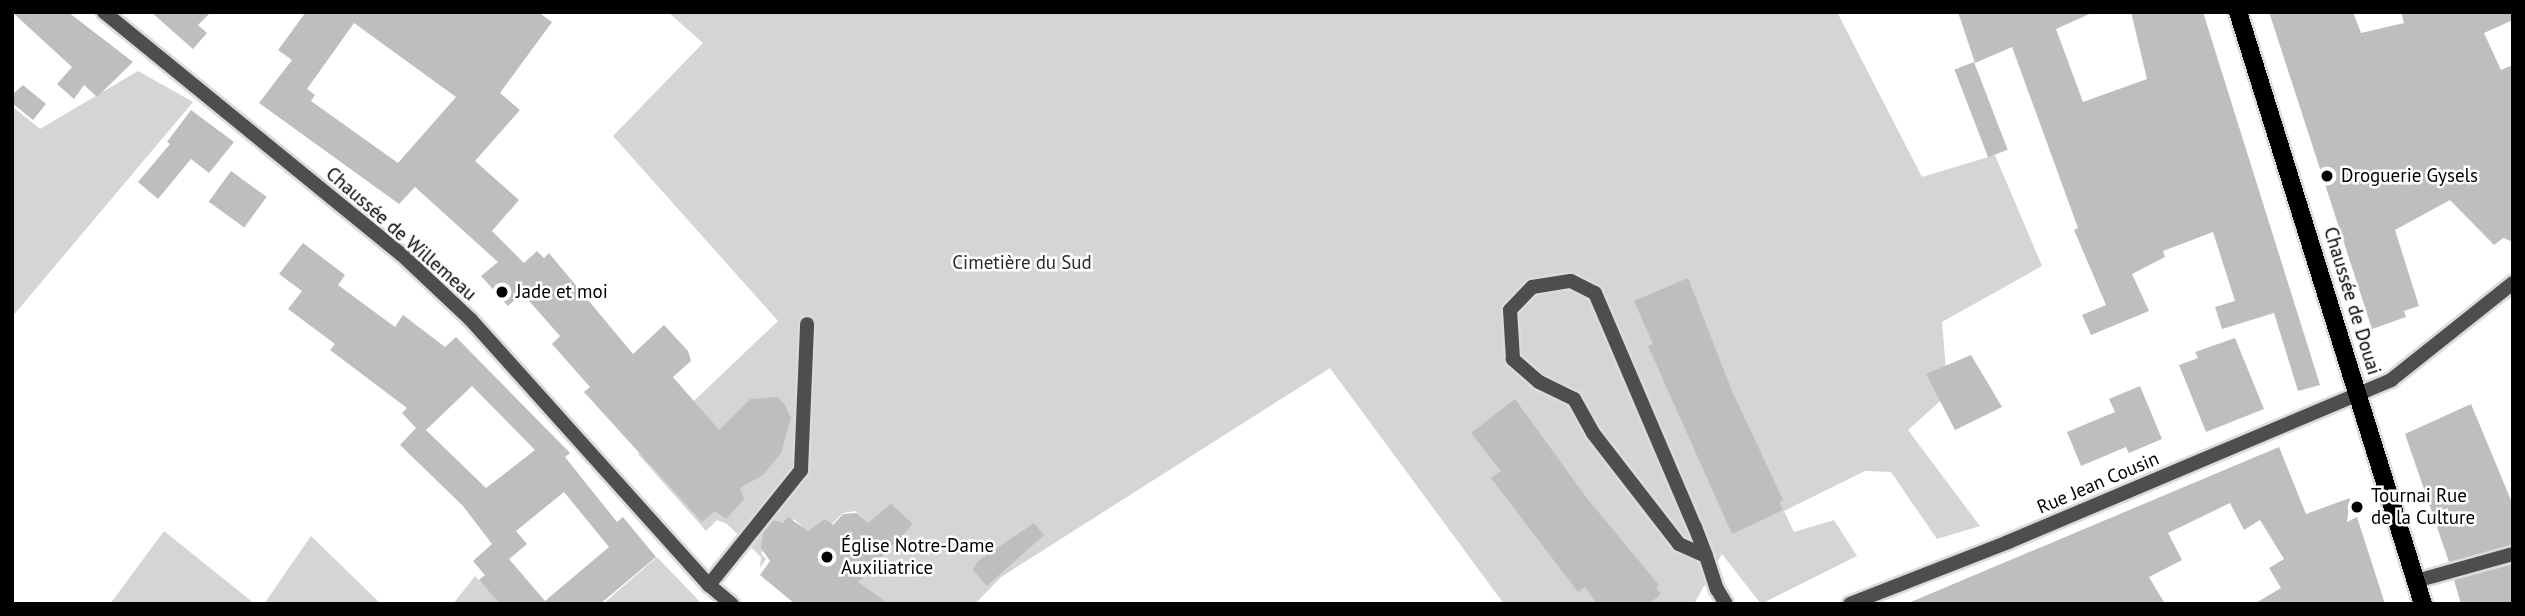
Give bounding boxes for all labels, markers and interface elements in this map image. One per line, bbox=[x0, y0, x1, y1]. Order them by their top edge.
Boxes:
street label: Chaussée de Willemeau bbox=[321, 162, 481, 306]
place label: Droguerie Gysels bbox=[2341, 165, 2478, 187]
marker: Droguerie Gysels bbox=[2319, 168, 2335, 184]
street label: Chaussée de Douai bbox=[2319, 224, 2385, 378]
park label: Cimetière du Sud bbox=[952, 252, 1092, 274]
place label: Jade et moi bbox=[516, 281, 608, 303]
marker: Jade et moi bbox=[494, 284, 510, 300]
street label: Rue Jean Cousin bbox=[2034, 447, 2162, 519]
place label: Tournai Rue de la Culture bbox=[2371, 485, 2475, 529]
marker: Tournai Rue de la Culture bbox=[2349, 499, 2365, 515]
place label: Église Notre-Dame Auxiliatrice bbox=[841, 535, 994, 579]
marker: Église Notre-Dame Auxiliatrice bbox=[819, 549, 835, 565]

